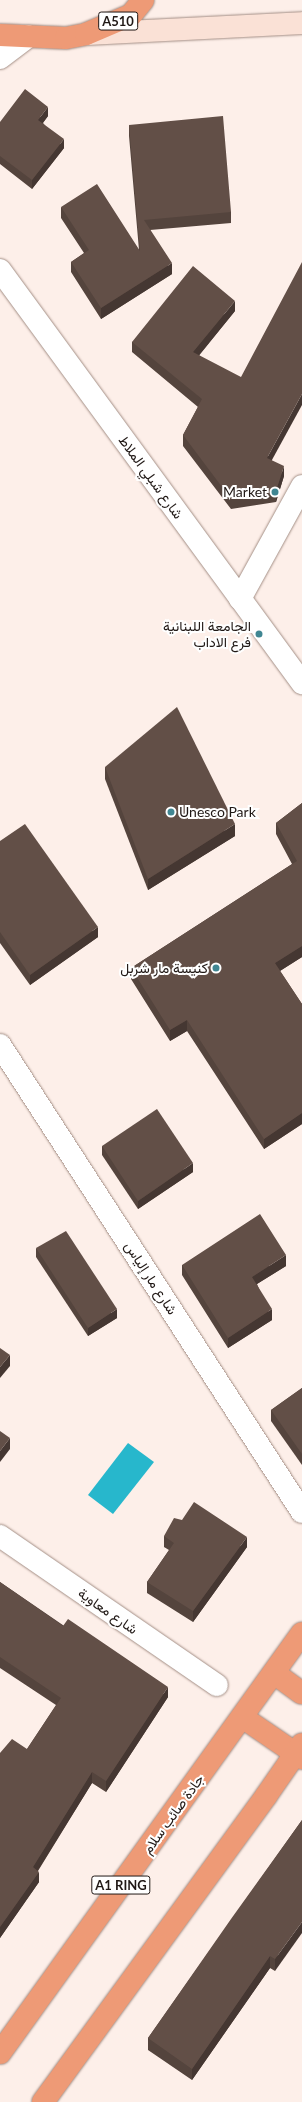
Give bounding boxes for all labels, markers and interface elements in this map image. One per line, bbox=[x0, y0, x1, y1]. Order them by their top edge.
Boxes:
road number: A510 bbox=[98, 10, 138, 32]
street label: شارع شبلي الملاط bbox=[115, 432, 187, 522]
place label: Market bbox=[223, 484, 267, 500]
marker: Market bbox=[270, 487, 280, 497]
place label: الجامعة اللبنانية فرع الاداب bbox=[163, 618, 251, 650]
marker: الجامعة اللبنانية فرع الاداب bbox=[254, 629, 264, 639]
place label: Unesco Park bbox=[179, 804, 256, 820]
marker: Unesco Park bbox=[166, 807, 176, 817]
place label: كنيسة مار شربل bbox=[120, 960, 208, 976]
marker: كنيسة مار شربل bbox=[211, 963, 221, 973]
street label: شارع مار إلياس bbox=[121, 1238, 181, 1318]
street label: شارع معاوية bbox=[75, 1584, 141, 1638]
street label: جادة صائب سلام bbox=[139, 1771, 207, 1857]
road number: A1 RING bbox=[91, 1874, 151, 1896]

